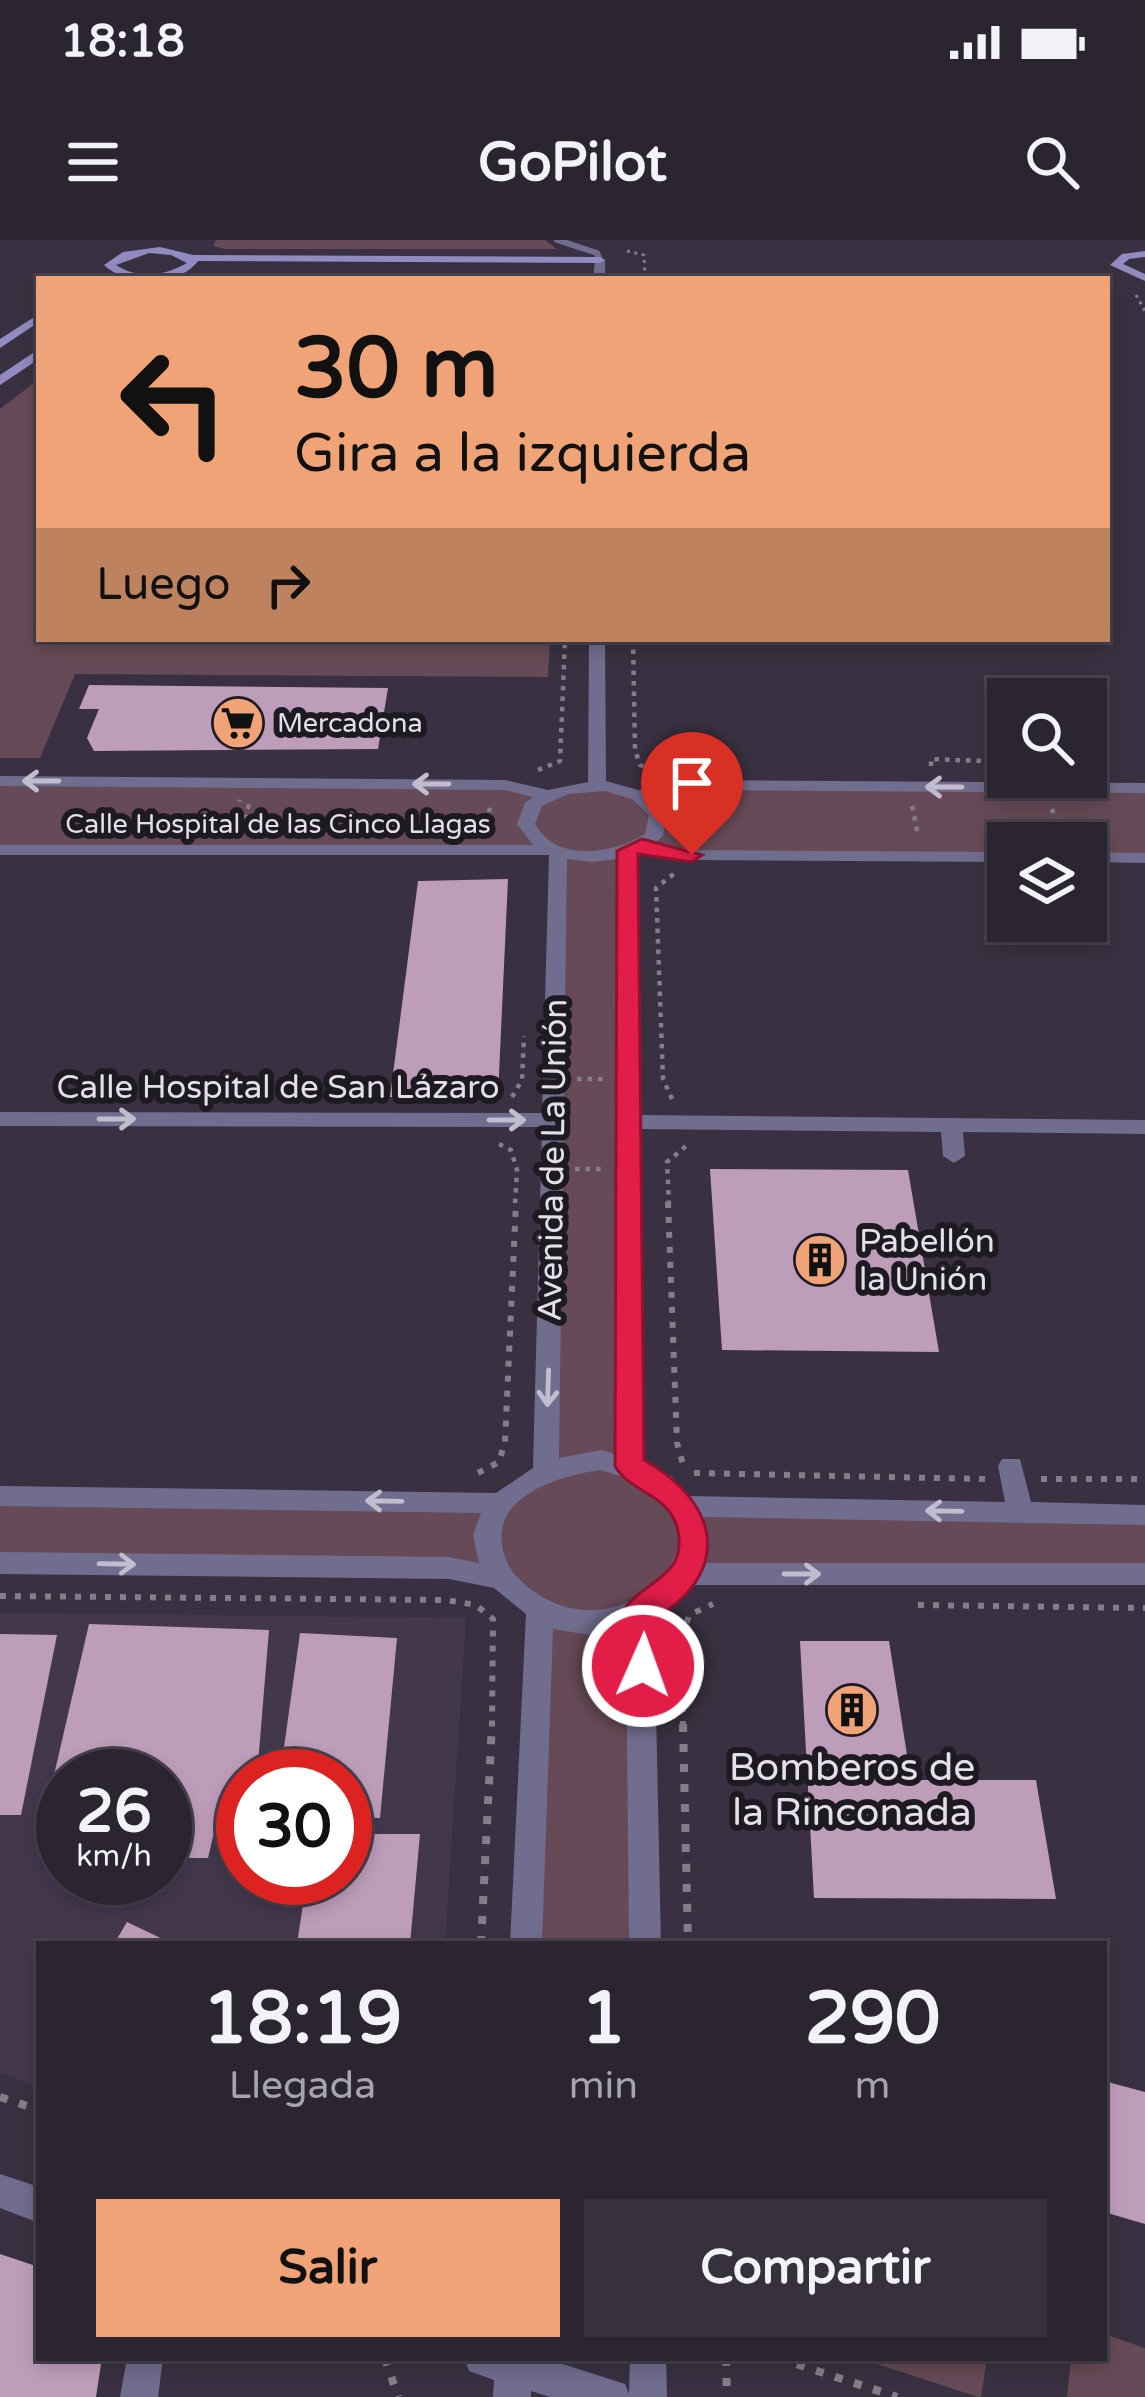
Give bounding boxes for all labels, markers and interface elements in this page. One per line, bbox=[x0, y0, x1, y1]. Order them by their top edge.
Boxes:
text: 18:18 bbox=[60, 15, 185, 69]
icon: menu bbox=[60, 129, 126, 195]
icon: search bbox=[1019, 129, 1085, 195]
text: GoPilot bbox=[478, 130, 667, 195]
text: 30 m bbox=[294, 319, 498, 420]
icon: left bbox=[96, 324, 252, 480]
text: Gira a la izquierda bbox=[294, 421, 751, 486]
icon: right bbox=[255, 552, 321, 618]
text: Luego bbox=[96, 558, 231, 612]
map controls bbox=[987, 678, 1107, 942]
button: search bbox=[987, 678, 1107, 798]
supermarket icon: Mercadona bbox=[210, 695, 266, 751]
place label: Mercadona bbox=[277, 707, 423, 740]
pin bbox=[641, 732, 743, 855]
icon: arrive bbox=[659, 750, 725, 816]
one-way arrow bbox=[22, 770, 61, 792]
one-way arrow bbox=[412, 773, 451, 795]
one-way arrow bbox=[925, 775, 964, 798]
street label: Calle Hospital de las Cinco Llagas bbox=[65, 808, 491, 841]
button: layers bbox=[987, 822, 1107, 942]
street label: Avenida de La Unión bbox=[531, 998, 575, 1322]
street label: Calle Hospital de San Lázaro bbox=[57, 1068, 499, 1107]
one-way arrow bbox=[97, 1108, 136, 1130]
one-way arrow bbox=[487, 1109, 526, 1131]
place label: Pabellón la Unión bbox=[859, 1222, 995, 1299]
building icon: Pabellón la Unión bbox=[792, 1232, 848, 1288]
one-way arrow bbox=[536, 1368, 559, 1407]
one-way arrow bbox=[365, 1490, 404, 1513]
one-way arrow bbox=[925, 1499, 964, 1522]
one-way arrow bbox=[97, 1553, 136, 1576]
one-way arrow bbox=[782, 1563, 821, 1585]
position arrow bbox=[580, 1603, 706, 1729]
building icon: Bomberos de la Rinconada bbox=[824, 1682, 880, 1738]
place label: Bomberos de la Rinconada bbox=[729, 1744, 975, 1836]
speed limit sign: 30 bbox=[216, 1749, 372, 1905]
text: 26 bbox=[76, 1776, 152, 1848]
text: km/h bbox=[76, 1838, 152, 1875]
text: 18:19 bbox=[203, 1976, 402, 2063]
text: 1 bbox=[581, 1976, 626, 2063]
text: 290 bbox=[805, 1976, 940, 2063]
text: Llegada bbox=[229, 2062, 376, 2109]
text: min bbox=[569, 2062, 638, 2109]
text: m bbox=[855, 2062, 890, 2109]
button: Salir bbox=[96, 2199, 560, 2337]
button: Compartir bbox=[584, 2199, 1047, 2337]

